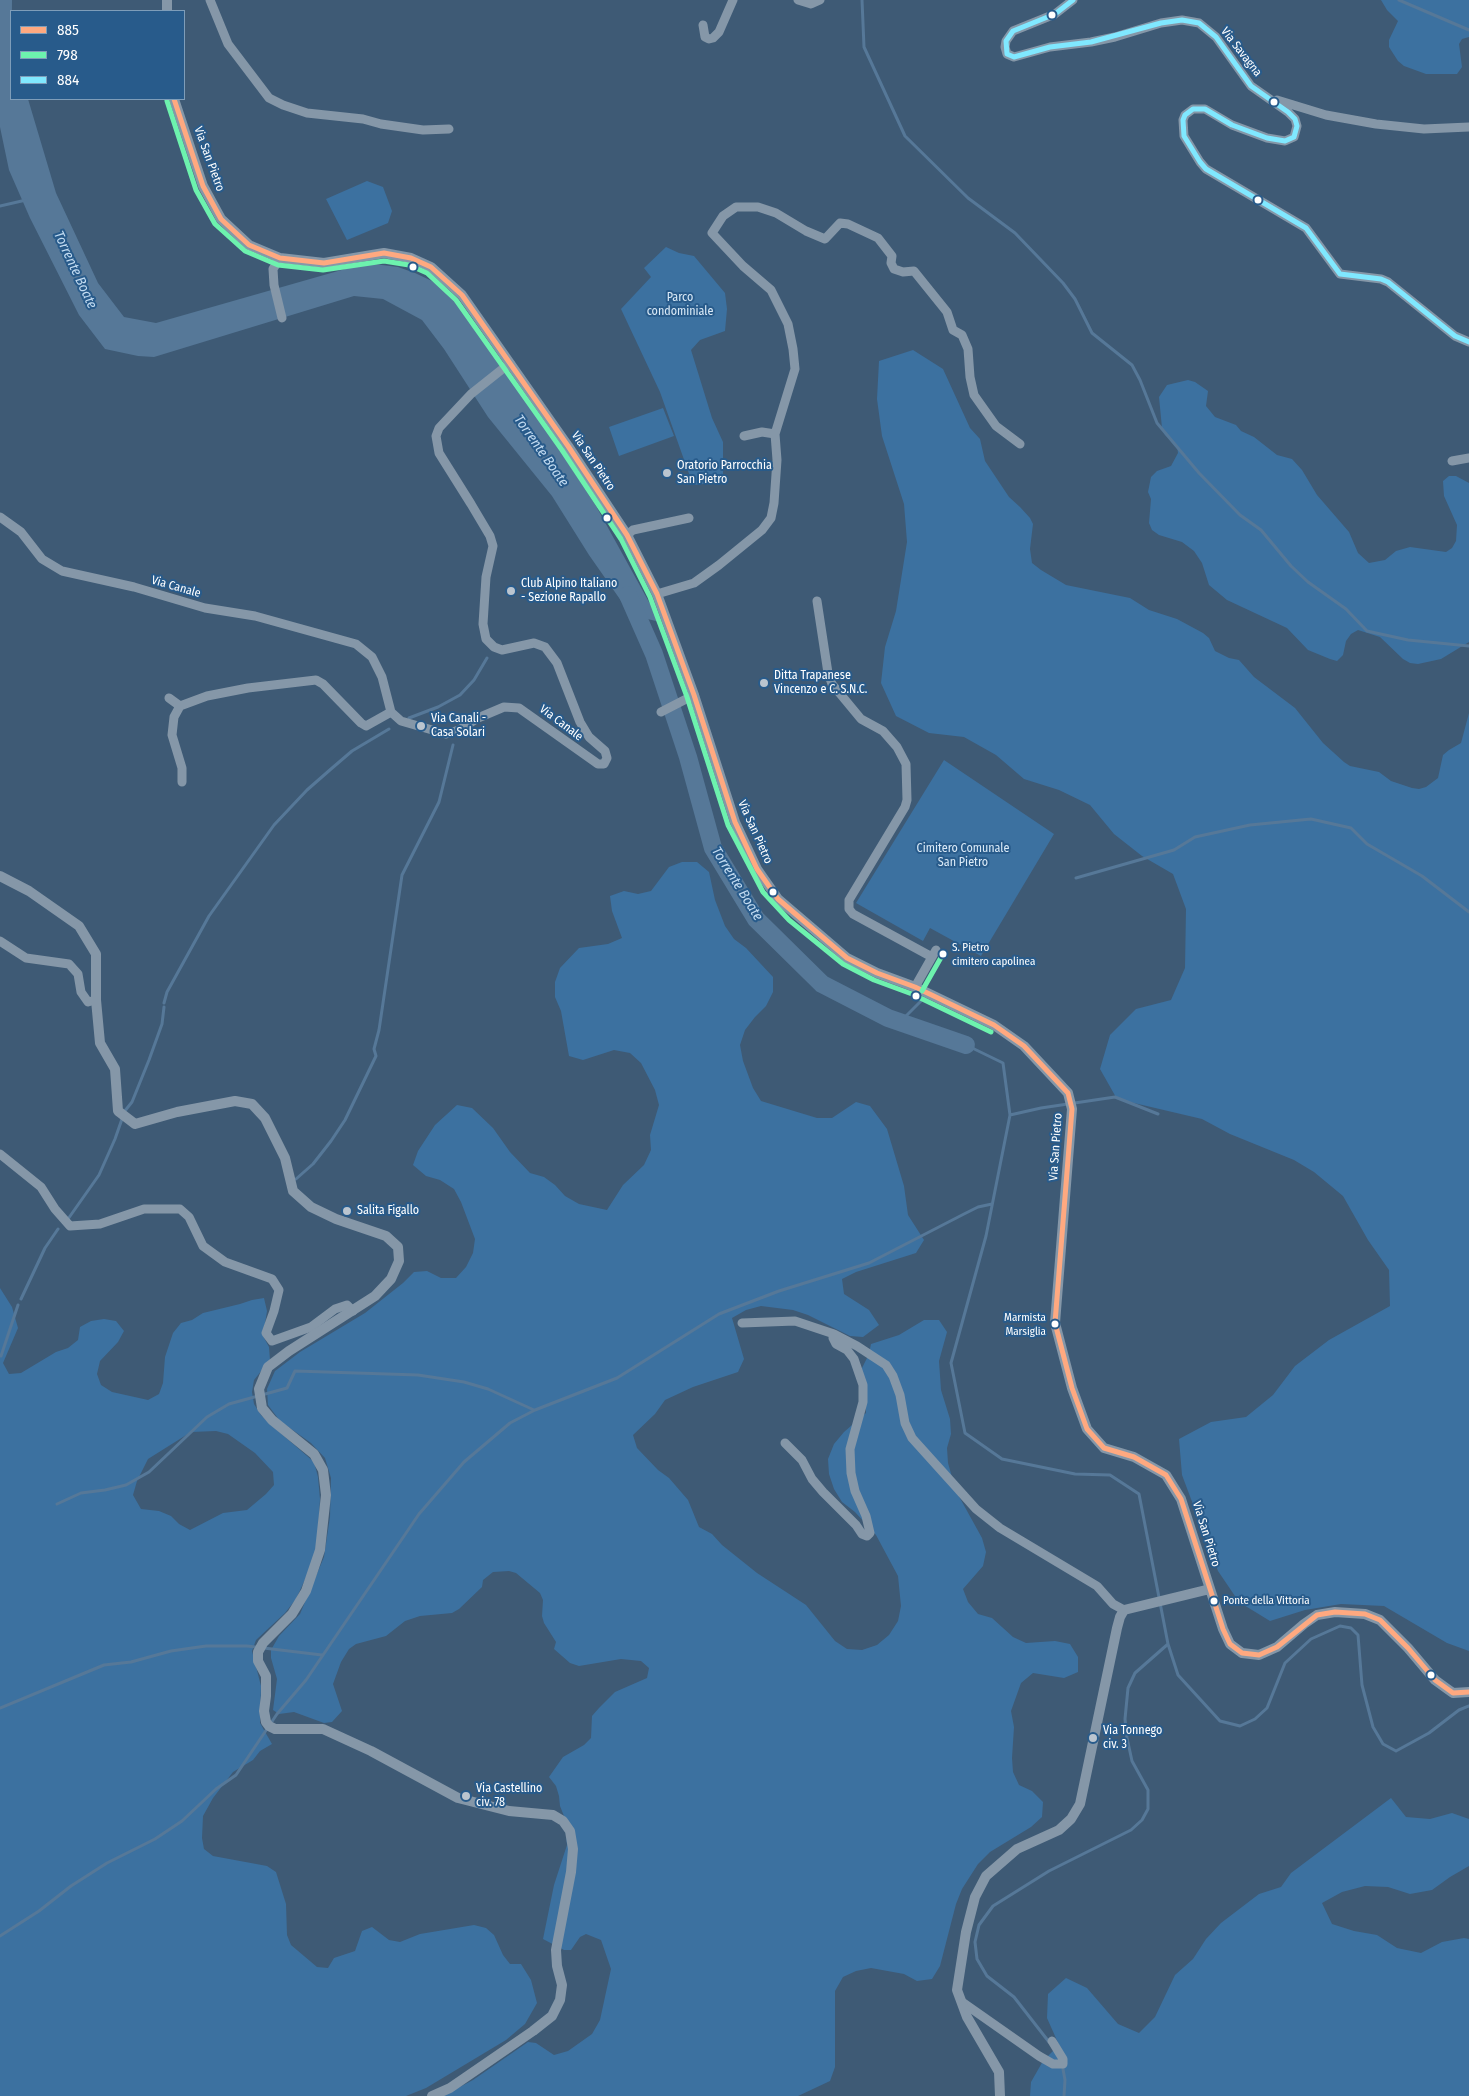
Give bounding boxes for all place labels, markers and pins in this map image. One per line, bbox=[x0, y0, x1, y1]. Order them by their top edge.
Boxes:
unlabelled marker bbox=[1047, 10, 1057, 20]
unlabelled marker bbox=[1269, 97, 1279, 107]
unlabelled marker bbox=[1253, 195, 1263, 205]
unlabelled marker bbox=[408, 262, 418, 272]
place label: Oratorio Parrocchia San Pietro bbox=[677, 459, 772, 487]
marker: Oratorio Parrocchia San Pietro bbox=[661, 467, 673, 479]
unlabelled marker bbox=[602, 513, 612, 523]
place label: Club Alpino Italiano - Sezione Rapallo bbox=[521, 577, 617, 605]
marker: Club Alpino Italiano - Sezione Rapallo bbox=[505, 585, 517, 597]
place label: Ditta Trapanese Vincenzo e C. S.N.C. bbox=[774, 669, 867, 697]
marker: Ditta Trapanese Vincenzo e C. S.N.C. bbox=[758, 677, 770, 689]
place label: Via Canali - Casa Solari bbox=[431, 712, 486, 740]
marker: Via Canali - Casa Solari bbox=[415, 720, 427, 732]
unlabelled marker bbox=[768, 887, 778, 897]
place label: S. Pietro cimitero capolinea bbox=[952, 941, 1035, 967]
marker: S. Pietro cimitero capolinea bbox=[938, 949, 948, 959]
unlabelled marker bbox=[911, 991, 921, 1001]
place label: Salita Figallo bbox=[357, 1204, 419, 1218]
marker: Salita Figallo bbox=[341, 1205, 353, 1217]
place label: Marmista Marsiglia bbox=[1004, 1311, 1046, 1337]
marker: Marmista Marsiglia bbox=[1050, 1319, 1060, 1329]
place label: Ponte della Vittoria bbox=[1223, 1594, 1310, 1608]
marker: Ponte della Vittoria bbox=[1209, 1596, 1219, 1606]
unlabelled marker bbox=[1426, 1670, 1436, 1680]
place label: Via Tonnego civ. 3 bbox=[1103, 1724, 1162, 1752]
marker: Via Tonnego civ. 3 bbox=[1087, 1732, 1099, 1744]
place label: Via Castellino civ. 78 bbox=[476, 1782, 542, 1810]
marker: Via Castellino civ. 78 bbox=[460, 1790, 472, 1802]

